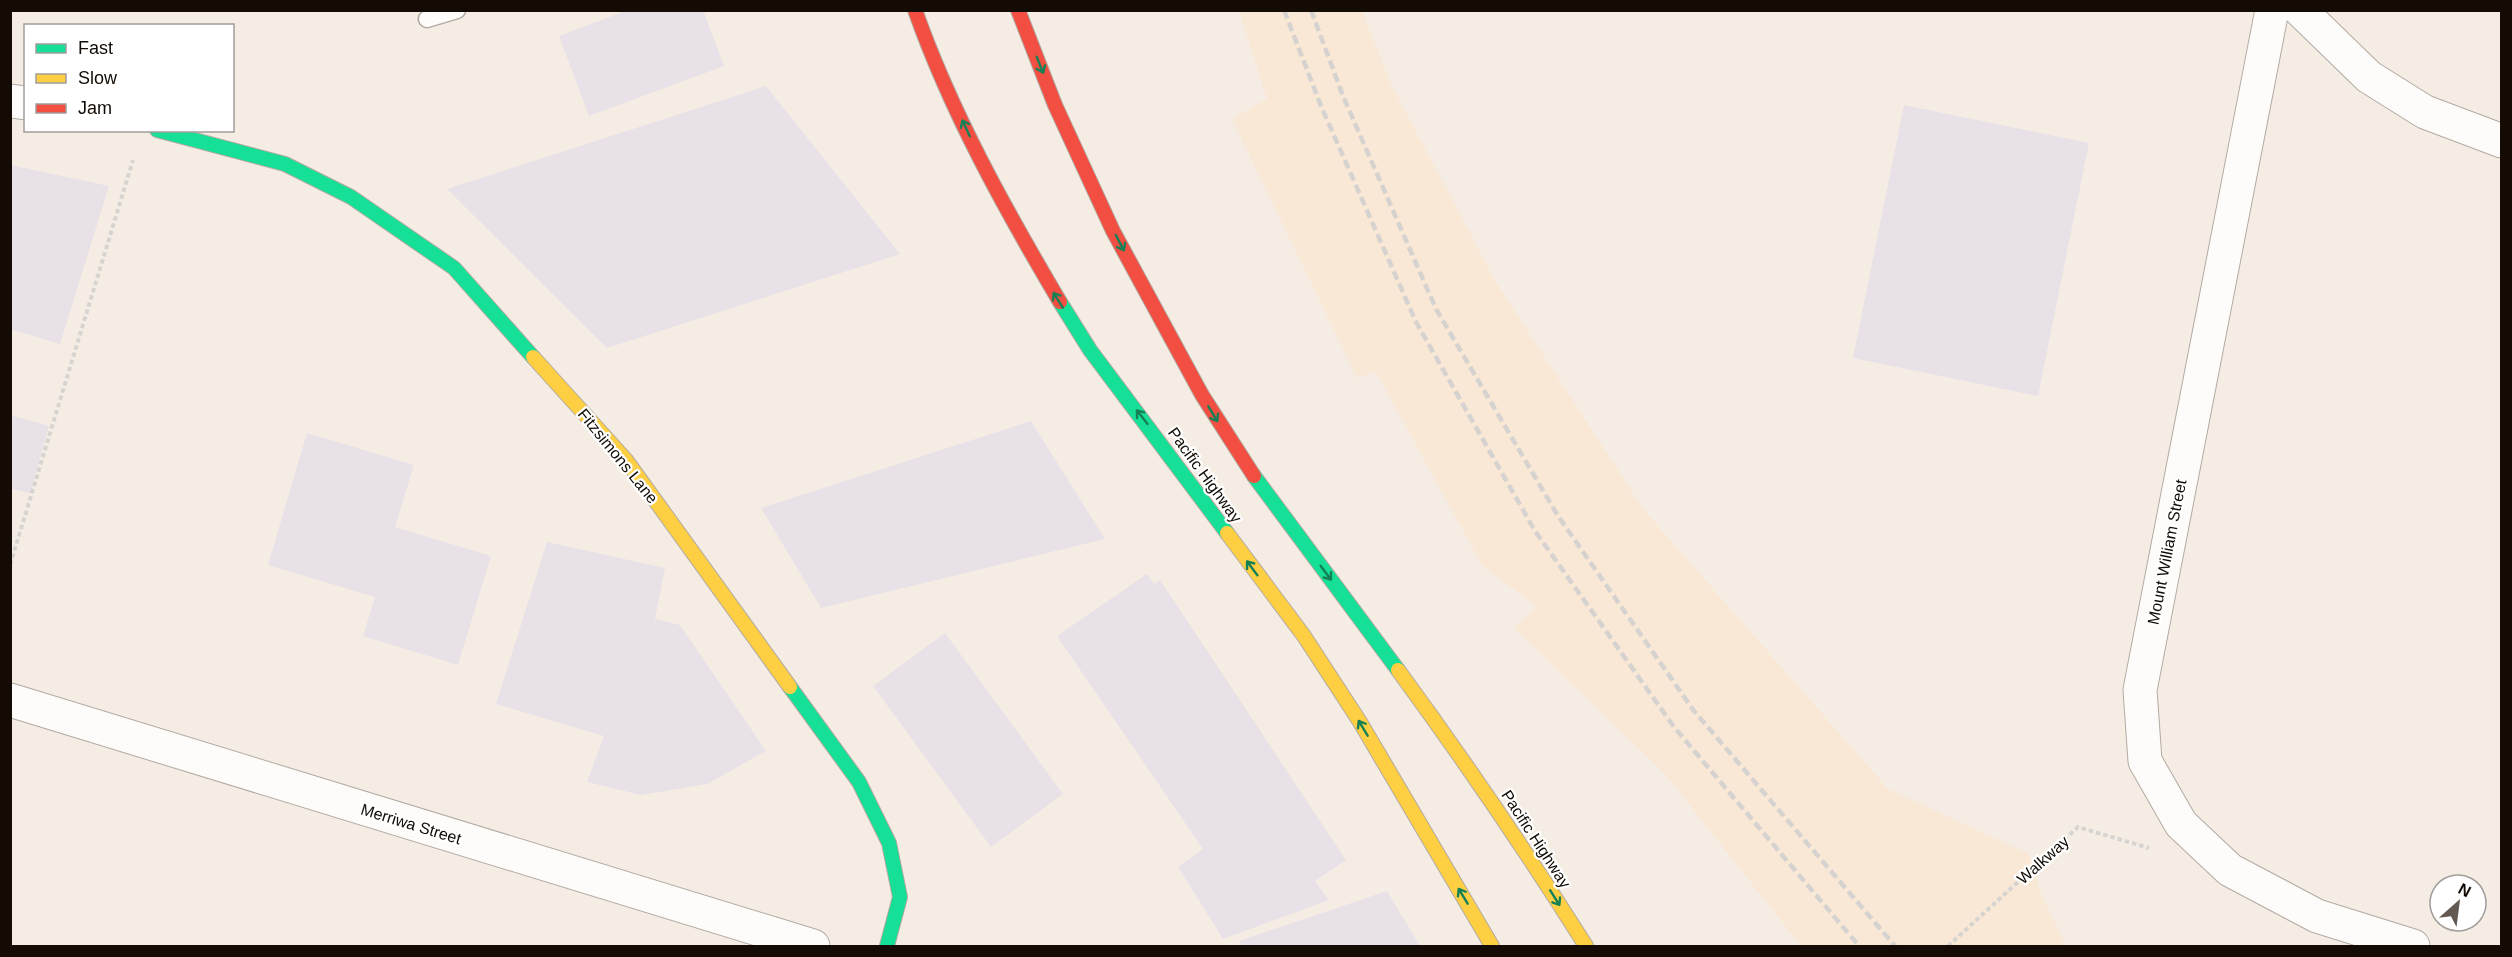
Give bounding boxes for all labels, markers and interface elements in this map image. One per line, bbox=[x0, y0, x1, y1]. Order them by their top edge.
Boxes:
legend bbox=[24, 24, 234, 132]
text: Fast bbox=[78, 38, 113, 58]
one-way arrow bbox=[1035, 55, 1046, 74]
text: Slow bbox=[78, 68, 118, 88]
text: Jam bbox=[78, 98, 112, 118]
one-way arrow bbox=[959, 120, 971, 138]
one-way arrow bbox=[1115, 233, 1126, 251]
one-way arrow bbox=[1052, 292, 1064, 309]
street label: Fitzsimons Lane bbox=[575, 405, 661, 507]
one-way arrow bbox=[1207, 405, 1220, 422]
one-way arrow bbox=[1135, 409, 1148, 425]
street label: Pacific Highway bbox=[1165, 424, 1245, 526]
street label: Mount William Street bbox=[2145, 477, 2190, 626]
one-way arrow bbox=[1246, 560, 1259, 576]
one-way arrow bbox=[1319, 564, 1332, 580]
one-way arrow bbox=[1357, 720, 1369, 737]
street label: Pacific Highway bbox=[1498, 787, 1574, 891]
street label: Merriwa Street bbox=[359, 801, 464, 847]
street label: Walkway bbox=[2014, 832, 2072, 888]
north arrow bbox=[2428, 873, 2488, 933]
text: N bbox=[2456, 880, 2474, 900]
one-way arrow bbox=[1456, 888, 1468, 905]
one-way arrow bbox=[1550, 889, 1562, 906]

